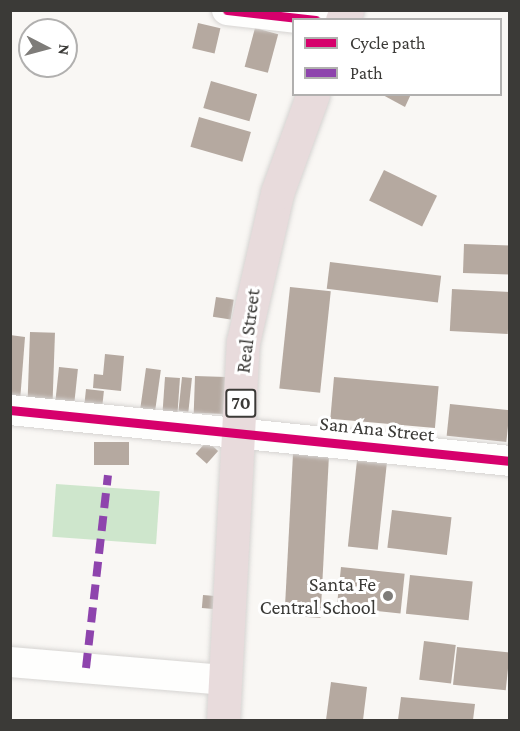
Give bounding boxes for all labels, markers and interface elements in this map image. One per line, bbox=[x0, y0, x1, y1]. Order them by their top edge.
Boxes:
north arrow bbox=[18, 18, 78, 78]
legend bbox=[292, 18, 502, 96]
text: Cycle path bbox=[350, 33, 425, 53]
text: N bbox=[55, 43, 73, 56]
text: Path bbox=[350, 63, 383, 83]
street label: Real Street bbox=[231, 287, 265, 375]
road number: 70 bbox=[224, 388, 258, 418]
street label: San Ana Street bbox=[319, 411, 435, 447]
place label: Santa Fe Central School bbox=[260, 572, 376, 619]
marker: Santa Fe Central School bbox=[381, 589, 395, 603]

